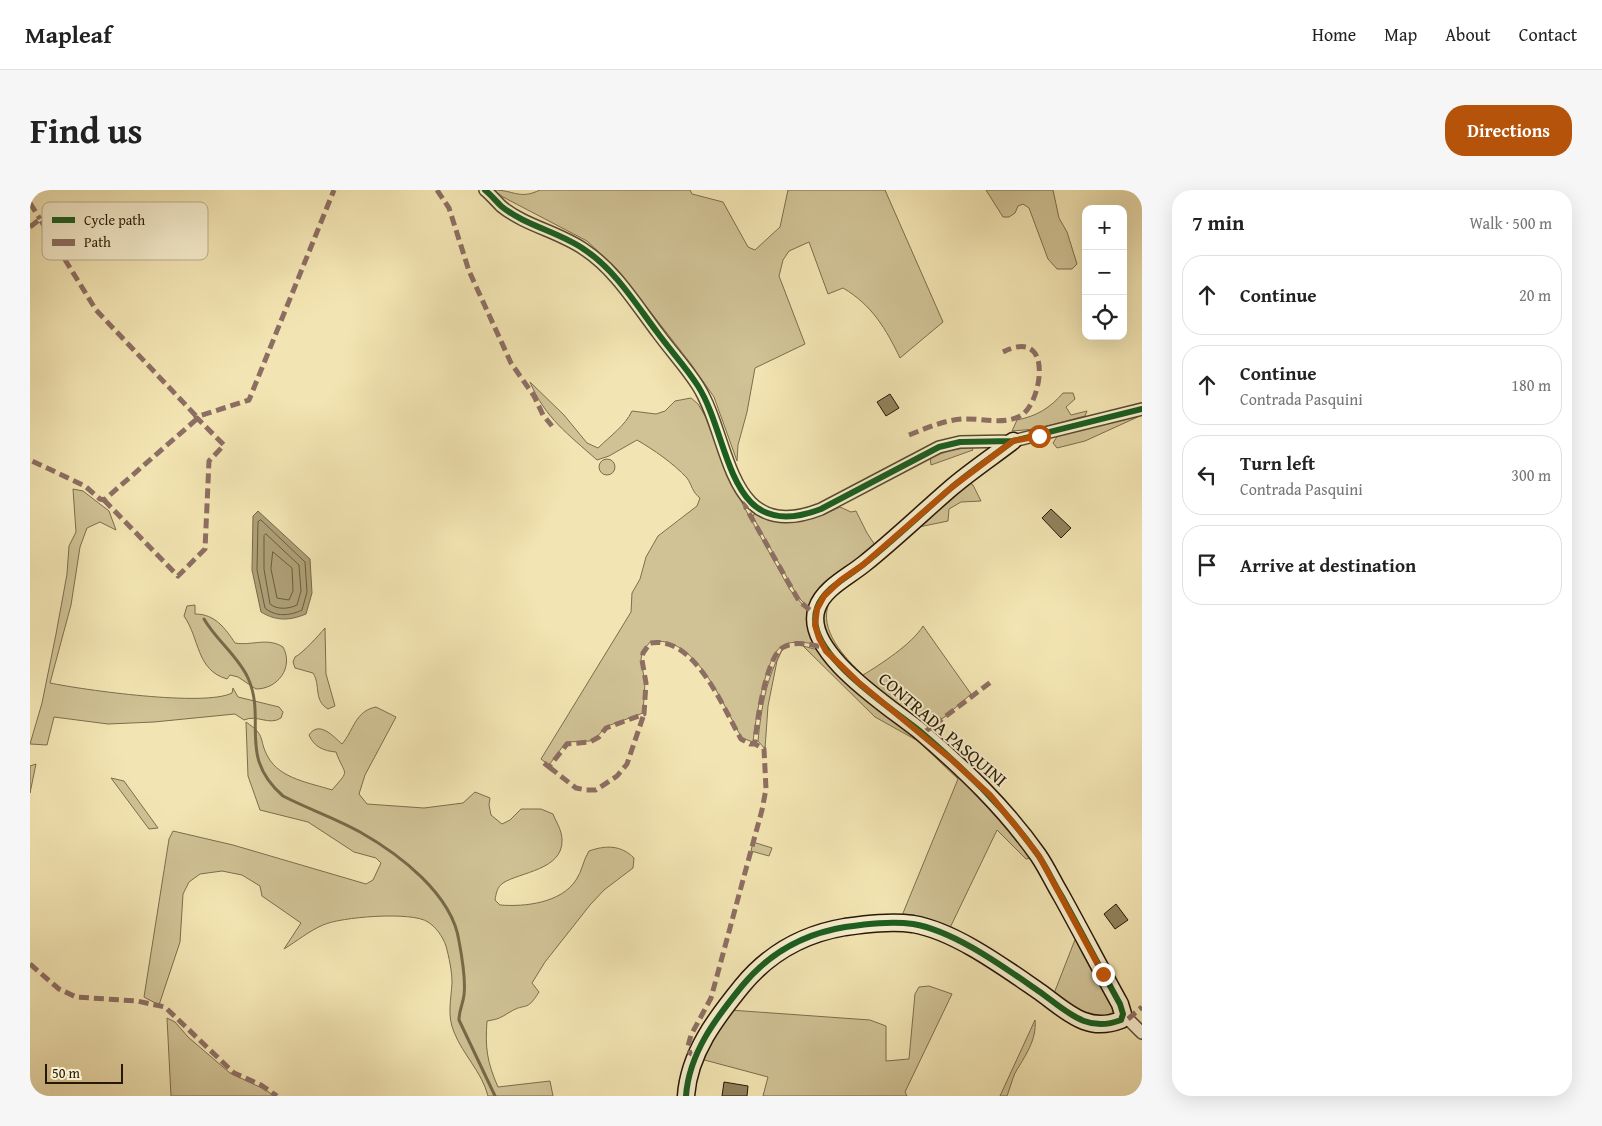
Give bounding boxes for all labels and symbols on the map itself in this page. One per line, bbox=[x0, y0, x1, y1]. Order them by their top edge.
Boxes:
legend bbox=[42, 202, 208, 260]
text: Cycle path bbox=[84, 210, 145, 230]
text: Path bbox=[84, 232, 111, 252]
route start bbox=[1028, 425, 1051, 448]
street label: CONTRADA PASQUINI bbox=[873, 665, 1013, 793]
route end bbox=[1092, 963, 1115, 986]
scale bar bbox=[45, 1061, 122, 1084]

